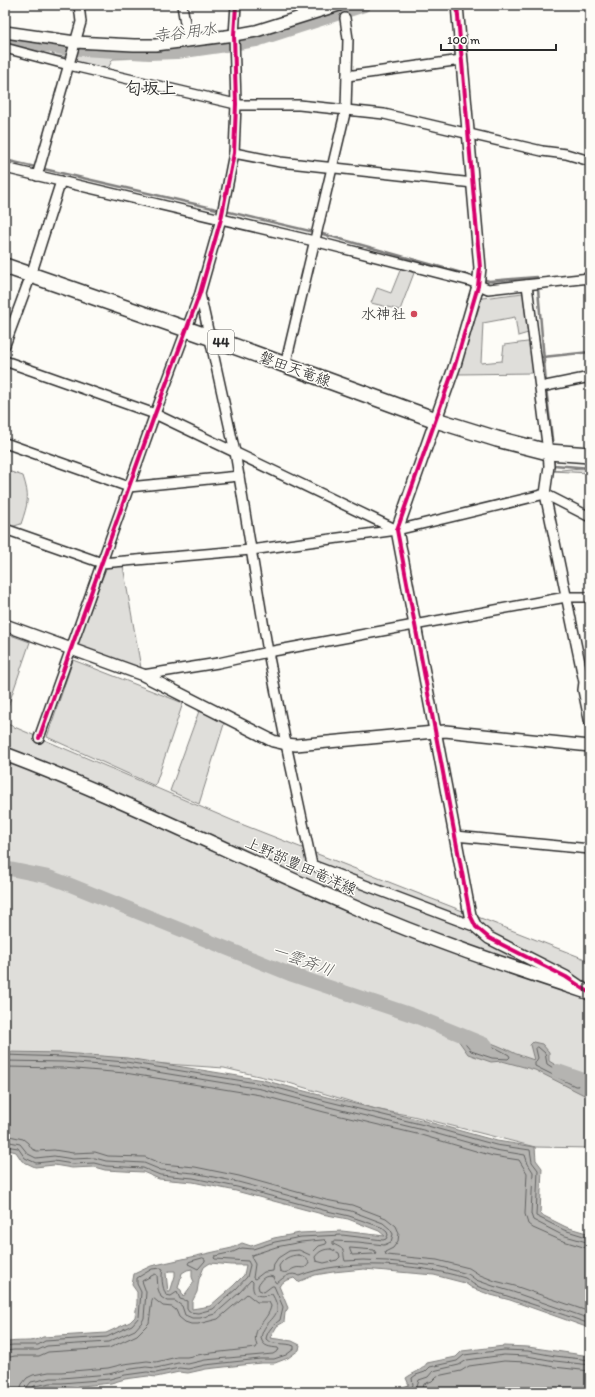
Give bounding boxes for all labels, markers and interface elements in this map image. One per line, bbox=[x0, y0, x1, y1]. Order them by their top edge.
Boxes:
water label: 寺谷用水 bbox=[152, 19, 218, 45]
scale bar bbox=[441, 26, 556, 52]
text: 100 m bbox=[447, 33, 480, 47]
district label: 匂坂上 bbox=[126, 78, 177, 98]
place label: 水神社 bbox=[361, 305, 406, 323]
marker: 水神社 bbox=[409, 309, 419, 319]
road number: 44 bbox=[208, 330, 234, 354]
street label: 磐田天竜線 bbox=[257, 348, 333, 390]
street label: 上野部豊田竜洋線 bbox=[243, 833, 359, 899]
water label: 一雲斉川 bbox=[270, 940, 336, 980]

